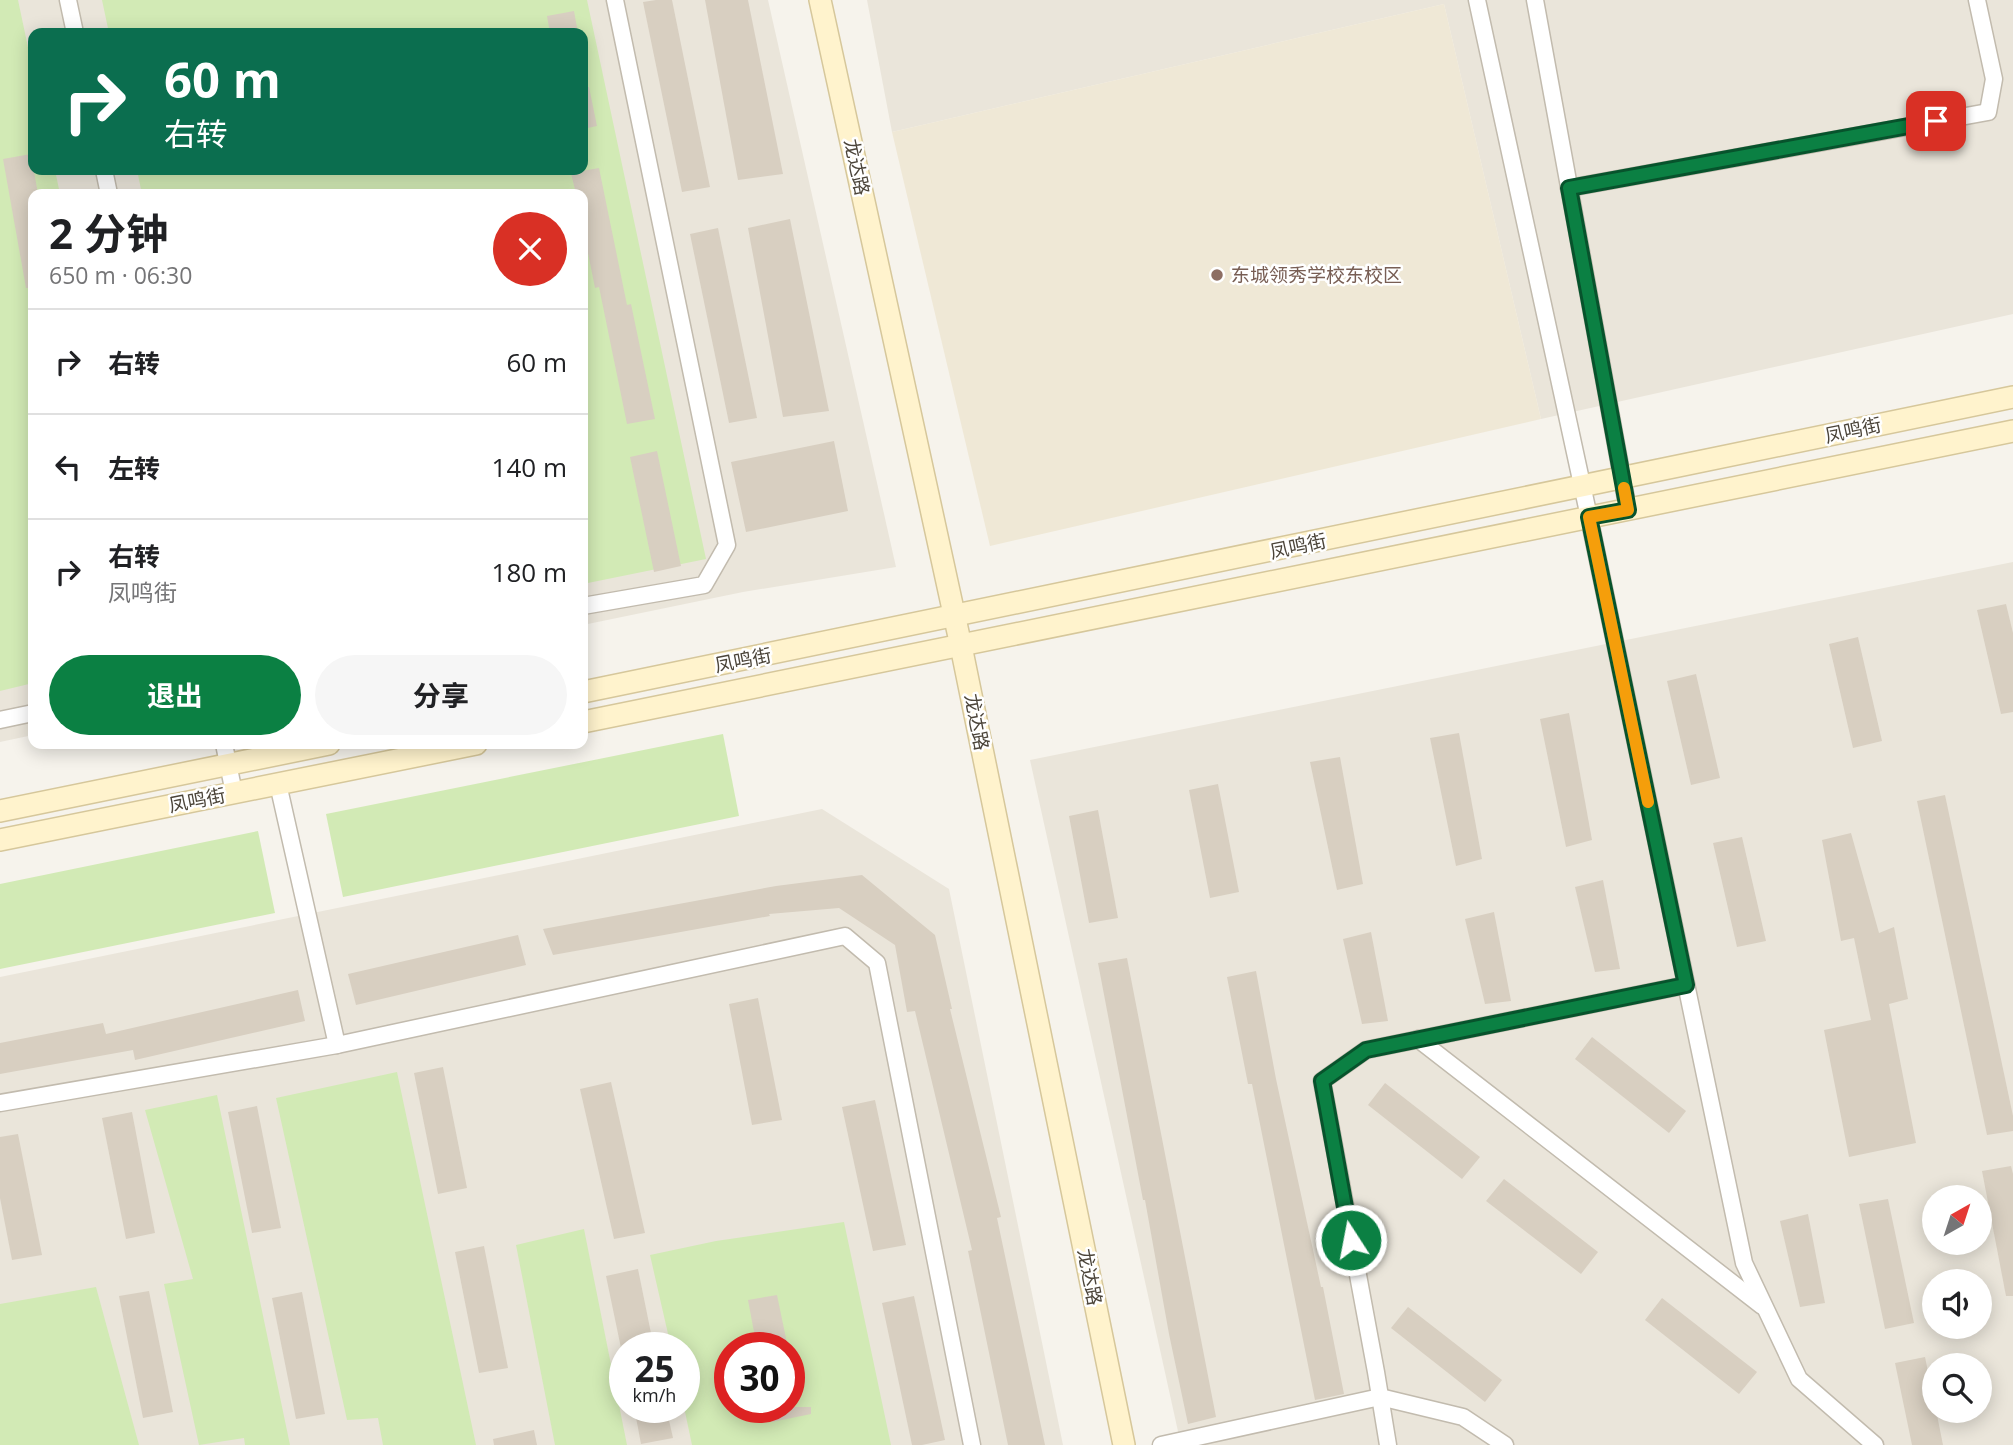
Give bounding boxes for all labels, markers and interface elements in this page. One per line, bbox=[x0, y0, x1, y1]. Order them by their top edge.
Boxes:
text: 60 m bbox=[164, 46, 281, 112]
icon: right bbox=[49, 56, 140, 147]
pin bbox=[1906, 91, 1966, 151]
icon: arrive bbox=[1917, 102, 1955, 140]
text: 右转 bbox=[164, 112, 228, 155]
street label: 龙达路 bbox=[838, 136, 876, 198]
text: 2 分钟 bbox=[49, 204, 168, 261]
button: close bbox=[493, 212, 567, 286]
text: 650 m · 06:30 bbox=[49, 259, 192, 291]
place label: 东城领秀学校东校区 bbox=[1231, 262, 1402, 288]
marker: 东城领秀学校东校区 bbox=[1209, 267, 1225, 283]
icon: right bbox=[49, 343, 87, 381]
text: 60 m bbox=[506, 344, 567, 380]
text: 右转 bbox=[108, 345, 160, 381]
street label: 凤鸣街 bbox=[1822, 411, 1884, 449]
icon: left bbox=[49, 448, 87, 486]
text: 140 m bbox=[492, 449, 567, 485]
text: 左转 bbox=[108, 450, 160, 486]
street label: 凤鸣街 bbox=[1267, 527, 1329, 565]
text: 右转 bbox=[108, 538, 160, 574]
icon: right bbox=[49, 553, 87, 591]
text: 180 m bbox=[492, 554, 567, 590]
text: 凤鸣街 bbox=[108, 576, 177, 608]
street label: 凤鸣街 bbox=[713, 642, 773, 678]
button: 退出 bbox=[49, 655, 301, 735]
button: 分享 bbox=[315, 655, 567, 735]
street label: 龙达路 bbox=[959, 692, 995, 752]
street label: 凤鸣街 bbox=[167, 782, 227, 818]
north arrow bbox=[1922, 1185, 1992, 1255]
map controls bbox=[1922, 1185, 1992, 1423]
position arrow bbox=[1314, 1203, 1388, 1277]
street label: 龙达路 bbox=[1072, 1247, 1108, 1307]
button: sound bbox=[1922, 1269, 1992, 1339]
speed limit sign: 30 bbox=[714, 1332, 805, 1423]
text: 25 bbox=[634, 1345, 675, 1392]
button: search bbox=[1922, 1353, 1992, 1423]
text: km/h bbox=[633, 1383, 676, 1407]

